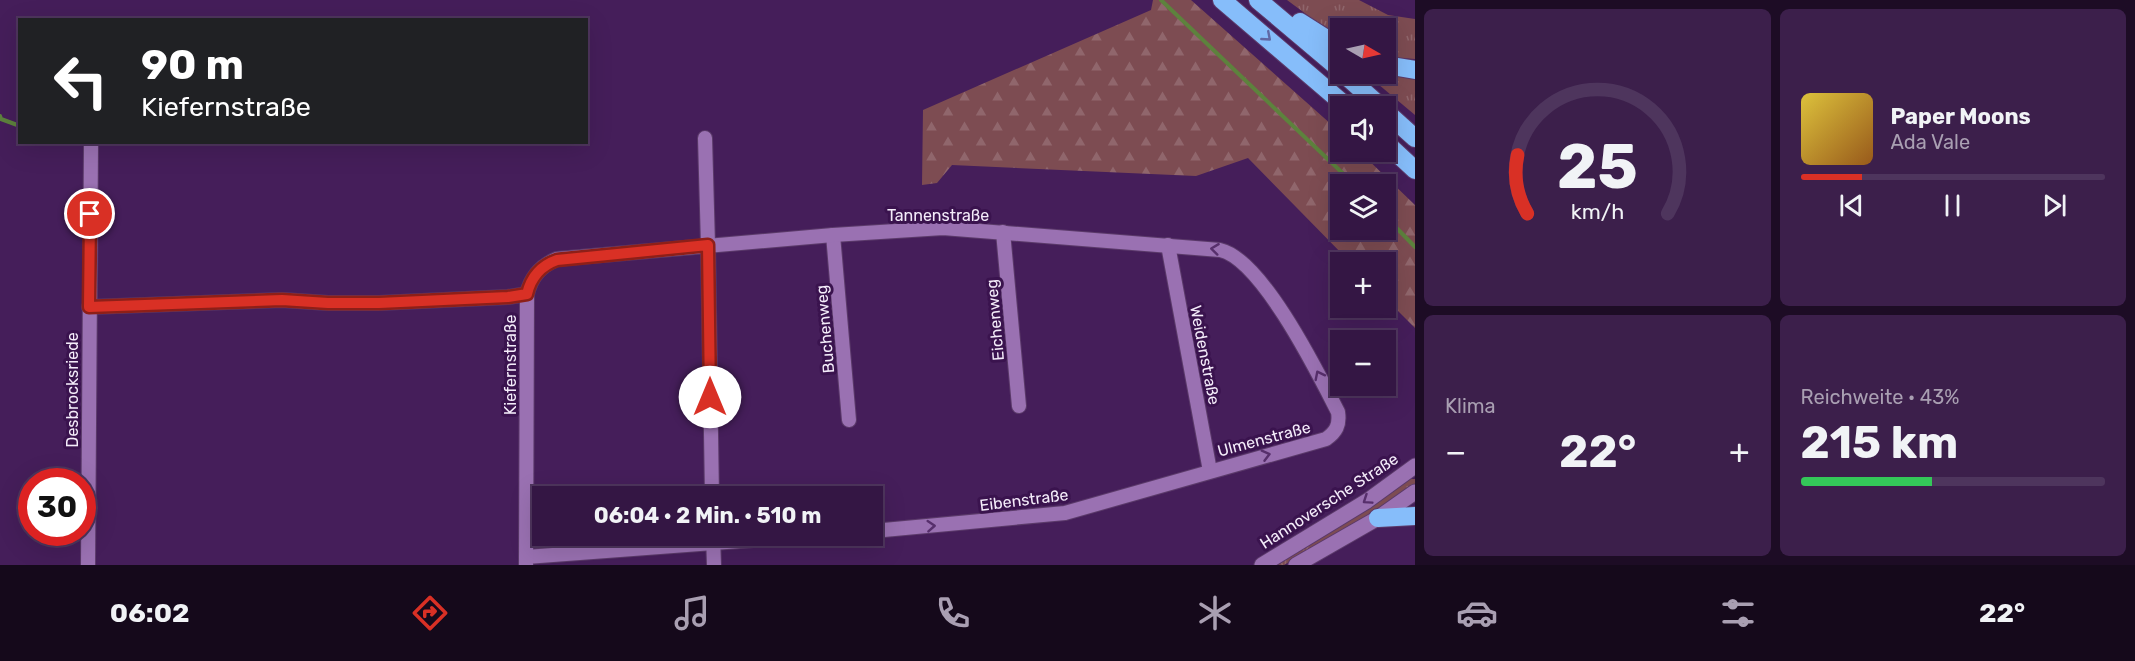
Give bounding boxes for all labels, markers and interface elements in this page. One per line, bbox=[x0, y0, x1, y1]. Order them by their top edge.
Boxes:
north arrow bbox=[1330, 18, 1396, 84]
map controls bbox=[1330, 18, 1396, 396]
one-way arrow bbox=[1260, 30, 1271, 41]
text: 90 m bbox=[141, 40, 244, 90]
icon: left bbox=[42, 42, 120, 120]
text: Kiefernstraße bbox=[141, 91, 311, 123]
button: sound bbox=[1330, 96, 1396, 162]
text: Paper Moons bbox=[1891, 103, 2031, 130]
text: Ada Vale bbox=[1891, 130, 1970, 154]
text: 25 bbox=[1557, 131, 1638, 205]
button: layers bbox=[1330, 174, 1396, 240]
pin bbox=[64, 188, 115, 239]
icon: previous bbox=[1835, 189, 1868, 222]
icon: pause bbox=[1936, 189, 1969, 222]
icon: next bbox=[2038, 189, 2071, 222]
icon: arrive bbox=[73, 197, 106, 230]
text: km/h bbox=[1570, 200, 1624, 225]
street label: Tannenstraße bbox=[887, 206, 989, 225]
one-way arrow bbox=[1210, 244, 1219, 256]
button: + bbox=[1330, 252, 1396, 318]
street label: Eichenweg bbox=[982, 278, 1008, 362]
street label: Buchenweg bbox=[812, 284, 838, 374]
street label: Weidenstraße bbox=[1186, 304, 1224, 406]
street label: Kiefernstraße bbox=[501, 315, 520, 415]
button: − bbox=[1330, 330, 1396, 396]
street label: Desbrocksriede bbox=[63, 332, 82, 448]
position arrow bbox=[678, 365, 742, 429]
one-way arrow bbox=[1315, 370, 1326, 381]
text: Reichweite · 43% bbox=[1801, 385, 1959, 409]
text: Klima bbox=[1445, 394, 1496, 418]
text: 215 km bbox=[1801, 416, 1958, 469]
street label: Ulmenstraße bbox=[1215, 417, 1313, 461]
text: 22° bbox=[1559, 425, 1636, 478]
text: − bbox=[1445, 432, 1466, 471]
text: + bbox=[1729, 432, 1749, 471]
street label: Hannoversche Straße bbox=[1256, 449, 1402, 553]
one-way arrow bbox=[1260, 450, 1271, 462]
speed limit sign: 30 bbox=[18, 468, 96, 546]
street label: Eibenstraße bbox=[979, 485, 1070, 515]
one-way arrow bbox=[1363, 493, 1374, 504]
text: 06:04 · 2 Min. · 510 m bbox=[594, 502, 821, 529]
one-way arrow bbox=[927, 520, 936, 533]
icon: directions bbox=[409, 592, 451, 634]
icon: music bbox=[671, 592, 713, 634]
icon: phone bbox=[932, 592, 974, 634]
icon: climate bbox=[1194, 592, 1236, 634]
icon: car bbox=[1456, 592, 1498, 634]
icon: filters bbox=[1717, 592, 1759, 634]
text: 06:02 bbox=[110, 597, 190, 629]
text: 22° bbox=[1979, 597, 2025, 629]

